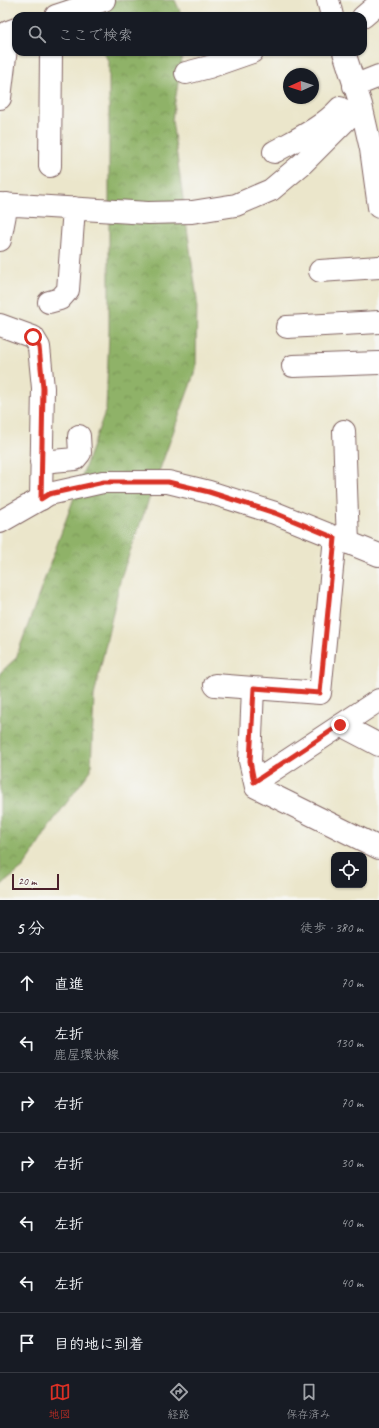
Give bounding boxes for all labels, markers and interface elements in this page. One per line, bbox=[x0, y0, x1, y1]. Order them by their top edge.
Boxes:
search box bbox=[12, 12, 367, 56]
icon: search bbox=[26, 23, 48, 45]
text: ここで検索 bbox=[58, 26, 133, 45]
north arrow bbox=[283, 68, 319, 104]
route start bbox=[24, 328, 42, 346]
route end bbox=[331, 716, 349, 734]
map controls bbox=[331, 852, 367, 888]
button: locate bbox=[331, 852, 367, 888]
scale bar bbox=[12, 872, 59, 891]
text: 20 m bbox=[18, 874, 37, 888]
text: 5 分 bbox=[16, 918, 45, 939]
text: 徒歩 · 380 m bbox=[300, 920, 363, 936]
icon: ahead bbox=[16, 972, 38, 994]
text: 直進 bbox=[54, 975, 84, 994]
text: 70 m bbox=[341, 975, 363, 991]
text: 左折 bbox=[54, 1025, 84, 1044]
icon: left bbox=[16, 1032, 38, 1054]
text: 130 m bbox=[335, 1035, 363, 1051]
text: 鹿屋環状線 bbox=[54, 1047, 119, 1063]
icon: right bbox=[16, 1092, 38, 1114]
text: 右折 bbox=[54, 1095, 84, 1114]
text: 70 m bbox=[341, 1095, 363, 1111]
icon: right bbox=[16, 1152, 38, 1174]
text: 右折 bbox=[54, 1155, 84, 1174]
text: 30 m bbox=[341, 1155, 363, 1171]
icon: left bbox=[16, 1212, 38, 1234]
text: 左折 bbox=[54, 1215, 84, 1234]
text: 40 m bbox=[341, 1215, 363, 1231]
icon: left bbox=[16, 1272, 38, 1294]
text: 左折 bbox=[54, 1275, 84, 1294]
text: 40 m bbox=[341, 1275, 363, 1291]
icon: arrive bbox=[16, 1332, 38, 1354]
text: 目的地に到着 bbox=[54, 1335, 144, 1354]
tab: 地図 bbox=[49, 1381, 71, 1421]
tab: 経路 bbox=[168, 1381, 190, 1421]
tab: 保存済み bbox=[287, 1381, 331, 1421]

